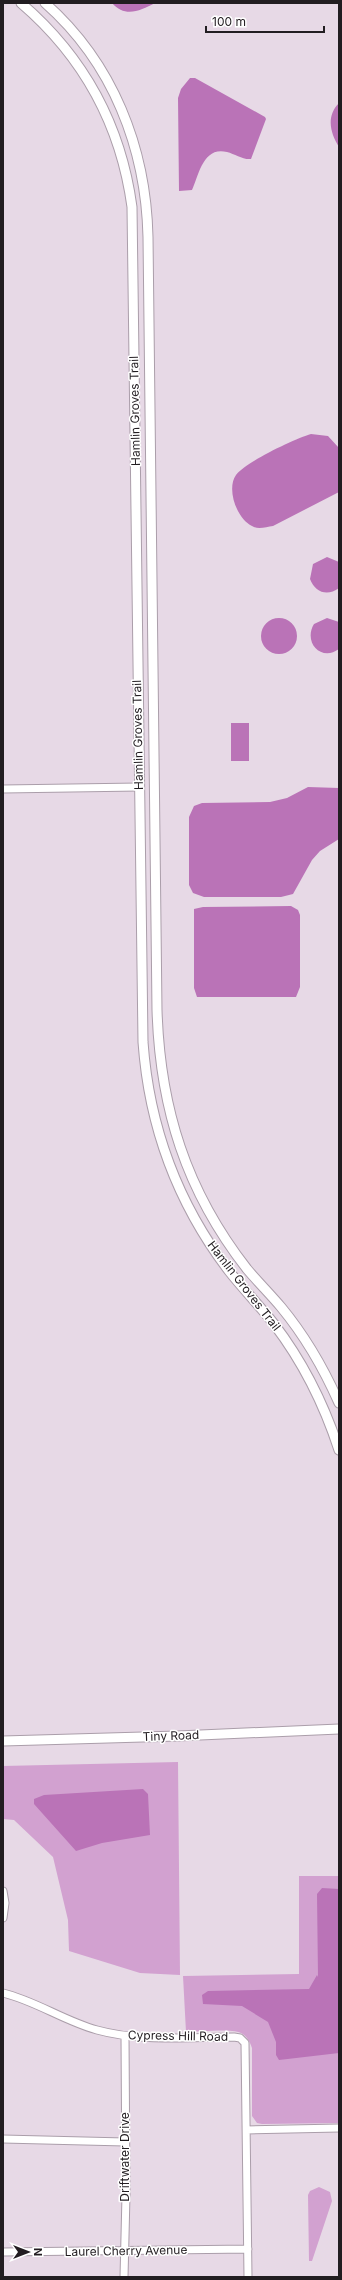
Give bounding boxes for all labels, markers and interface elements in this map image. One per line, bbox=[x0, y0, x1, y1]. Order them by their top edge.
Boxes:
scale bar bbox=[206, 8, 324, 34]
text: 100 m bbox=[212, 14, 246, 29]
street label: Hamlin Groves Trail bbox=[126, 356, 143, 466]
street label: Hamlin Groves Trail bbox=[129, 680, 146, 790]
street label: Hamlin Groves Trail bbox=[205, 1238, 284, 1334]
street label: Tiny Road bbox=[142, 1727, 200, 1744]
street label: Cypress Hill Road bbox=[128, 2027, 228, 2044]
street label: Driftwater Drive bbox=[117, 2112, 132, 2202]
north arrow bbox=[8, 2232, 48, 2272]
street label: Laurel Cherry Avenue bbox=[64, 2242, 187, 2259]
text: N bbox=[31, 2248, 45, 2256]

